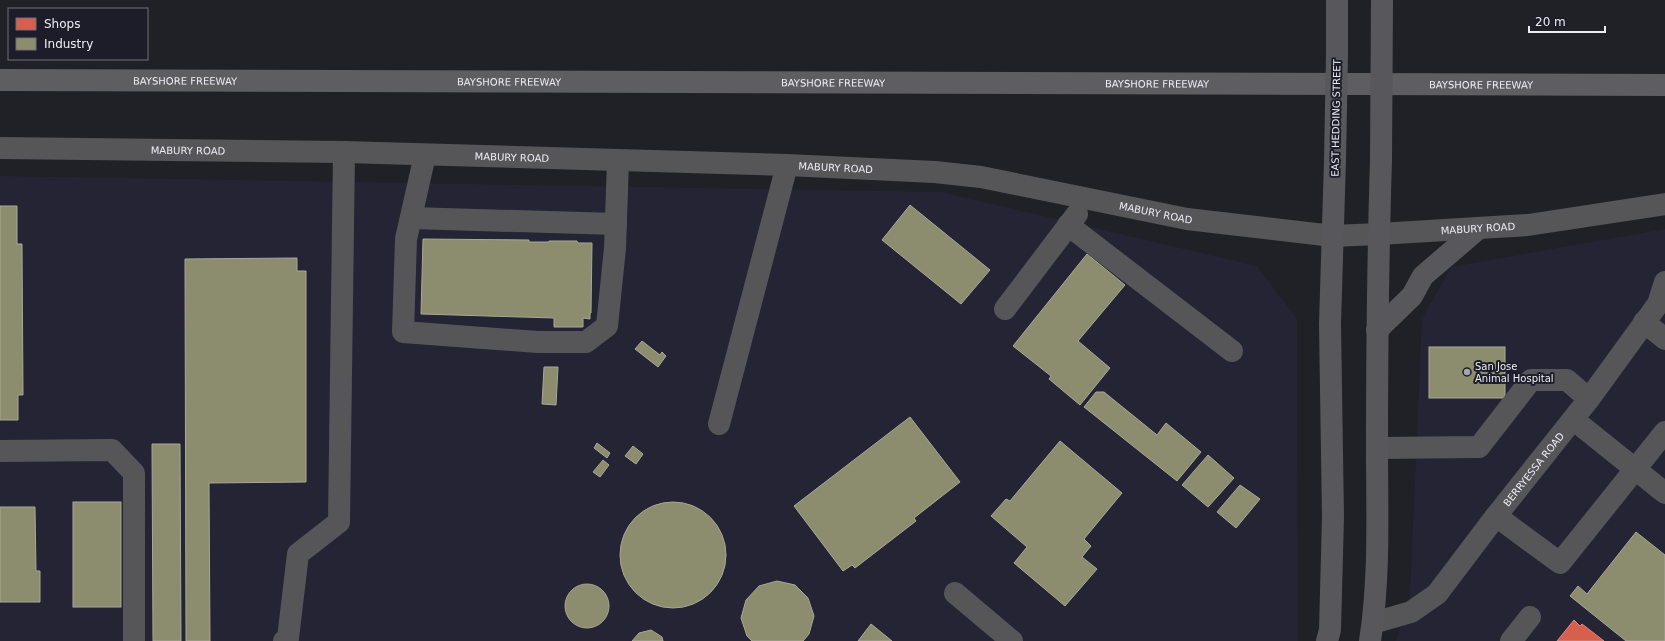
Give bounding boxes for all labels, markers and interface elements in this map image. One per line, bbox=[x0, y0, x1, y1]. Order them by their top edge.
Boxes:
legend bbox=[8, 8, 148, 60]
scale bar bbox=[1529, 8, 1605, 34]
text: 20 m bbox=[1535, 15, 1566, 29]
text: Shops bbox=[44, 17, 80, 31]
text: Industry bbox=[44, 37, 93, 51]
street label: EAST HEDDING STREET bbox=[1329, 58, 1343, 177]
street label: BAYSHORE FREEWAY bbox=[133, 75, 238, 86]
street label: BAYSHORE FREEWAY bbox=[457, 76, 562, 87]
street label: BAYSHORE FREEWAY bbox=[781, 77, 886, 88]
street label: BAYSHORE FREEWAY bbox=[1105, 78, 1210, 89]
street label: BAYSHORE FREEWAY bbox=[1429, 79, 1534, 90]
street label: MABURY ROAD bbox=[151, 144, 226, 156]
street label: MABURY ROAD bbox=[475, 150, 550, 164]
street label: MABURY ROAD bbox=[798, 160, 873, 175]
street label: MABURY ROAD bbox=[1118, 200, 1193, 225]
street label: MABURY ROAD bbox=[1440, 220, 1516, 236]
place label: San Jose Animal Hospital bbox=[1475, 361, 1554, 384]
marker: San Jose Animal Hospital bbox=[1462, 367, 1472, 377]
street label: BERRYESSA ROAD bbox=[1501, 430, 1566, 508]

